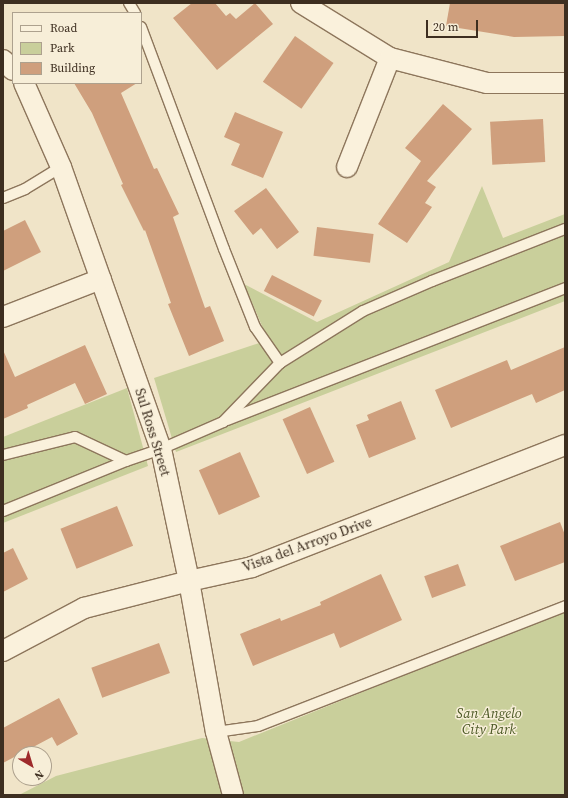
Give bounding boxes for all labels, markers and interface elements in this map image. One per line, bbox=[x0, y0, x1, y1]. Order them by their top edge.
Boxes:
legend bbox=[12, 12, 142, 84]
scale bar bbox=[428, 12, 480, 38]
text: 20 m bbox=[433, 19, 459, 35]
text: Road bbox=[50, 20, 77, 36]
text: Park bbox=[50, 40, 75, 56]
text: Building bbox=[50, 60, 95, 76]
street label: Sul Ross Street bbox=[132, 386, 174, 478]
street label: Vista del Arroyo Drive bbox=[240, 513, 374, 575]
park label: San Angelo City Park bbox=[456, 705, 522, 738]
north arrow bbox=[12, 746, 52, 786]
text: N bbox=[31, 767, 47, 783]

